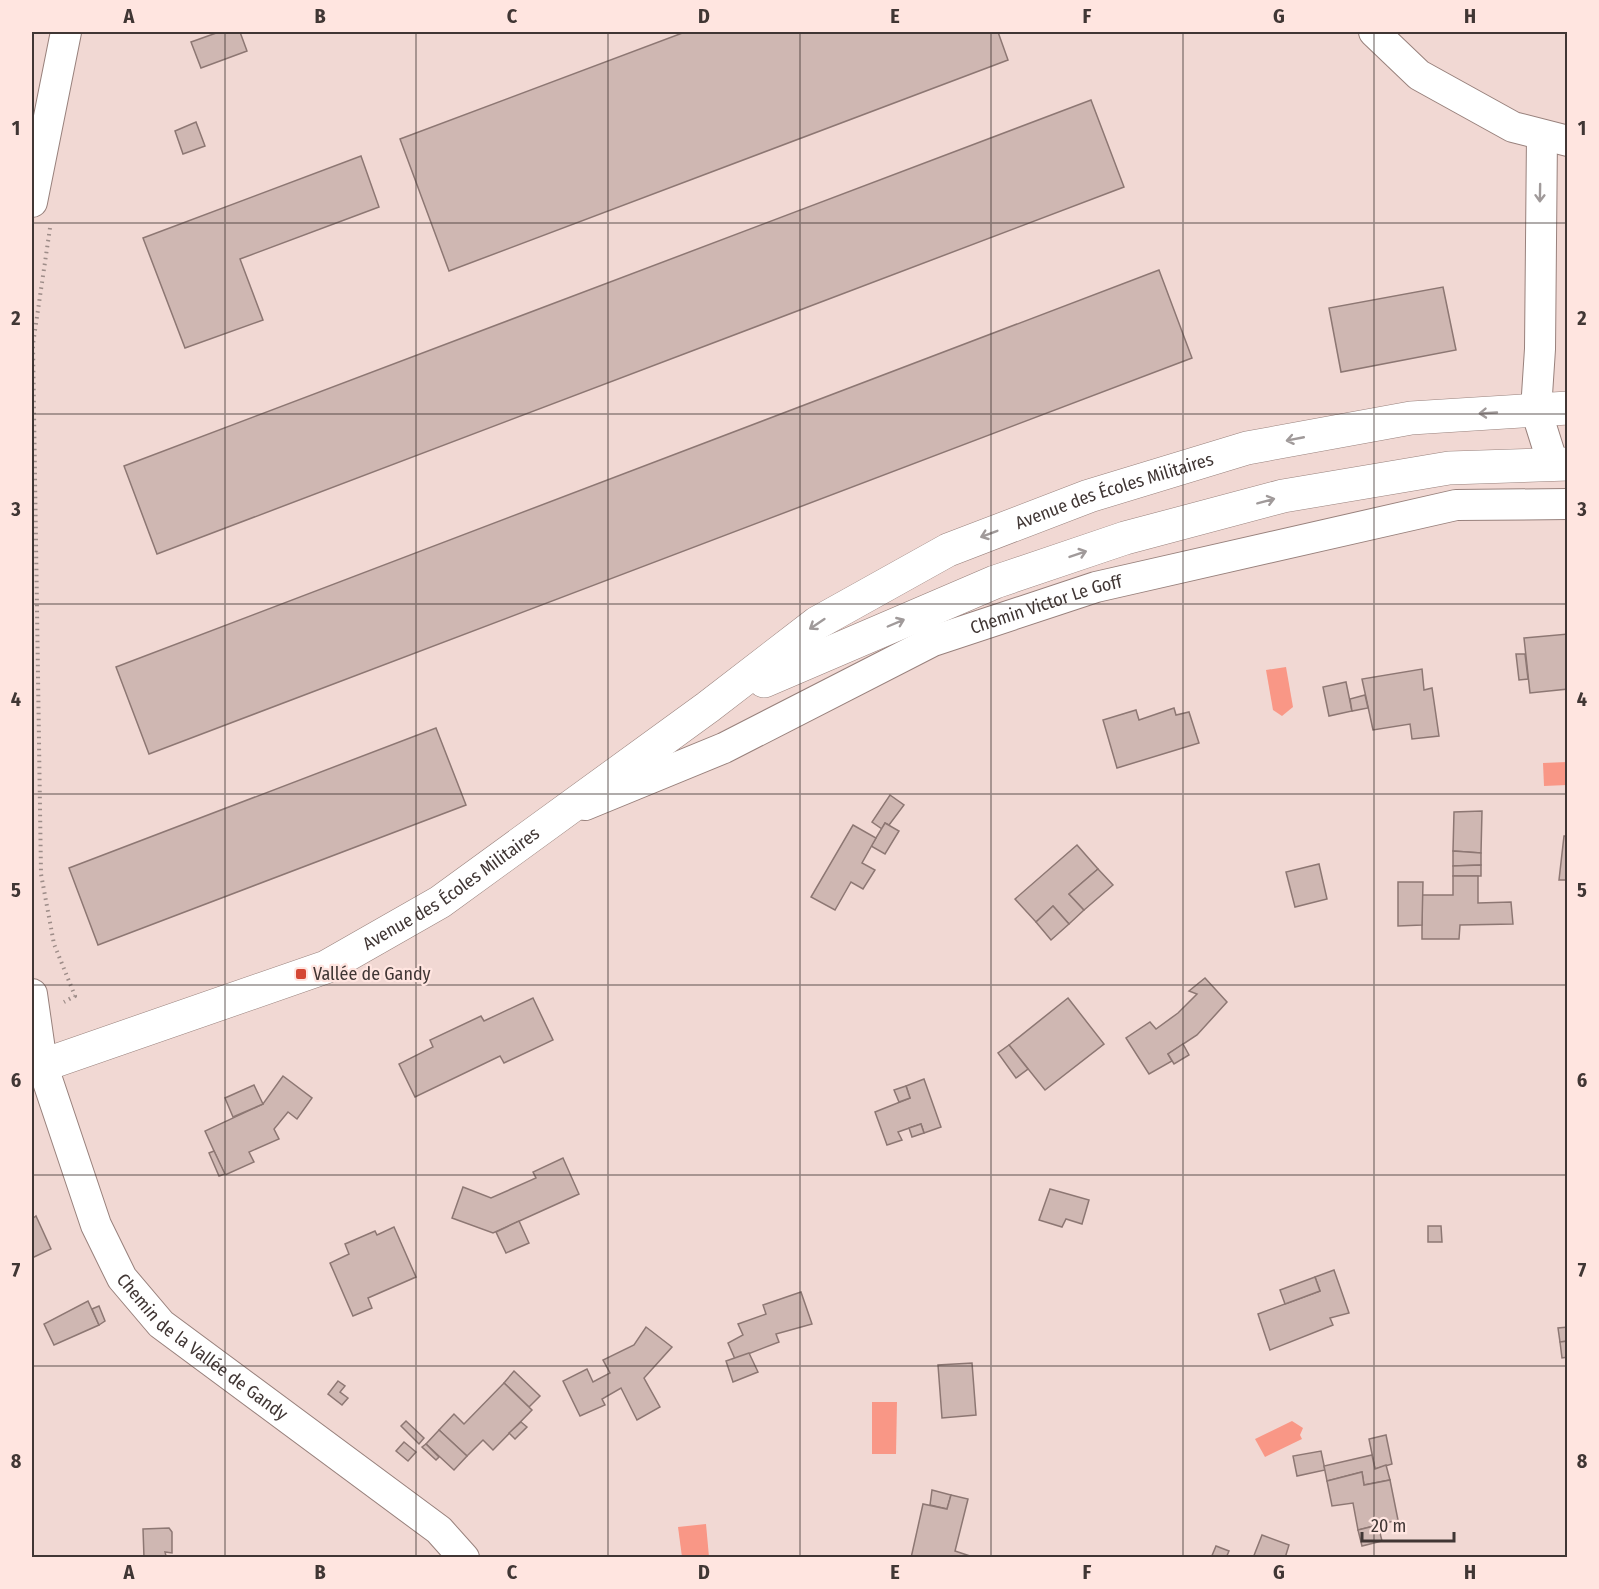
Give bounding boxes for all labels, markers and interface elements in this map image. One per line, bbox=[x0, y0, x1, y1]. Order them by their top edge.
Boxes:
text: A bbox=[123, 4, 136, 28]
text: B bbox=[314, 4, 326, 28]
text: C bbox=[507, 4, 518, 28]
text: D bbox=[698, 4, 710, 28]
text: E bbox=[890, 4, 900, 28]
text: F bbox=[1083, 4, 1092, 28]
text: G bbox=[1273, 4, 1285, 28]
text: H bbox=[1464, 4, 1476, 28]
text: 1 bbox=[12, 116, 20, 140]
text: 1 bbox=[1578, 116, 1586, 140]
one-way arrow bbox=[1534, 183, 1546, 203]
text: 2 bbox=[10, 306, 21, 330]
text: 2 bbox=[1576, 306, 1587, 330]
one-way arrow bbox=[1479, 408, 1499, 419]
one-way arrow bbox=[1286, 434, 1306, 445]
street label: Avenue des Écoles Militaires bbox=[1012, 448, 1216, 534]
one-way arrow bbox=[1256, 495, 1275, 506]
text: 3 bbox=[10, 497, 21, 521]
text: 3 bbox=[1576, 497, 1587, 521]
one-way arrow bbox=[980, 529, 999, 540]
one-way arrow bbox=[1068, 548, 1087, 559]
street label: Chemin Victor Le Goff bbox=[967, 570, 1126, 639]
one-way arrow bbox=[886, 617, 904, 628]
one-way arrow bbox=[809, 618, 826, 630]
text: 4 bbox=[11, 687, 21, 711]
text: 4 bbox=[1577, 687, 1587, 711]
street label: Avenue des Écoles Militaires bbox=[359, 822, 544, 955]
text: 5 bbox=[11, 878, 21, 902]
text: 5 bbox=[1577, 878, 1587, 902]
place label: Vallée de Gandy bbox=[313, 963, 431, 985]
marker: Vallée de Gandy bbox=[294, 967, 308, 981]
text: 6 bbox=[11, 1068, 21, 1092]
text: 6 bbox=[1577, 1068, 1587, 1092]
text: 7 bbox=[12, 1258, 21, 1282]
text: 7 bbox=[1578, 1258, 1587, 1282]
street label: Chemin de la Vallée de Gandy bbox=[112, 1269, 292, 1425]
text: 8 bbox=[11, 1449, 22, 1473]
text: 8 bbox=[1577, 1449, 1588, 1473]
scale bar bbox=[1362, 1505, 1454, 1543]
text: 20 m bbox=[1371, 1515, 1406, 1537]
text: A bbox=[123, 1560, 136, 1584]
text: B bbox=[314, 1560, 326, 1584]
text: C bbox=[507, 1560, 518, 1584]
text: D bbox=[698, 1560, 710, 1584]
text: E bbox=[890, 1560, 900, 1584]
text: F bbox=[1083, 1560, 1092, 1584]
text: G bbox=[1273, 1560, 1285, 1584]
text: H bbox=[1464, 1560, 1476, 1584]

